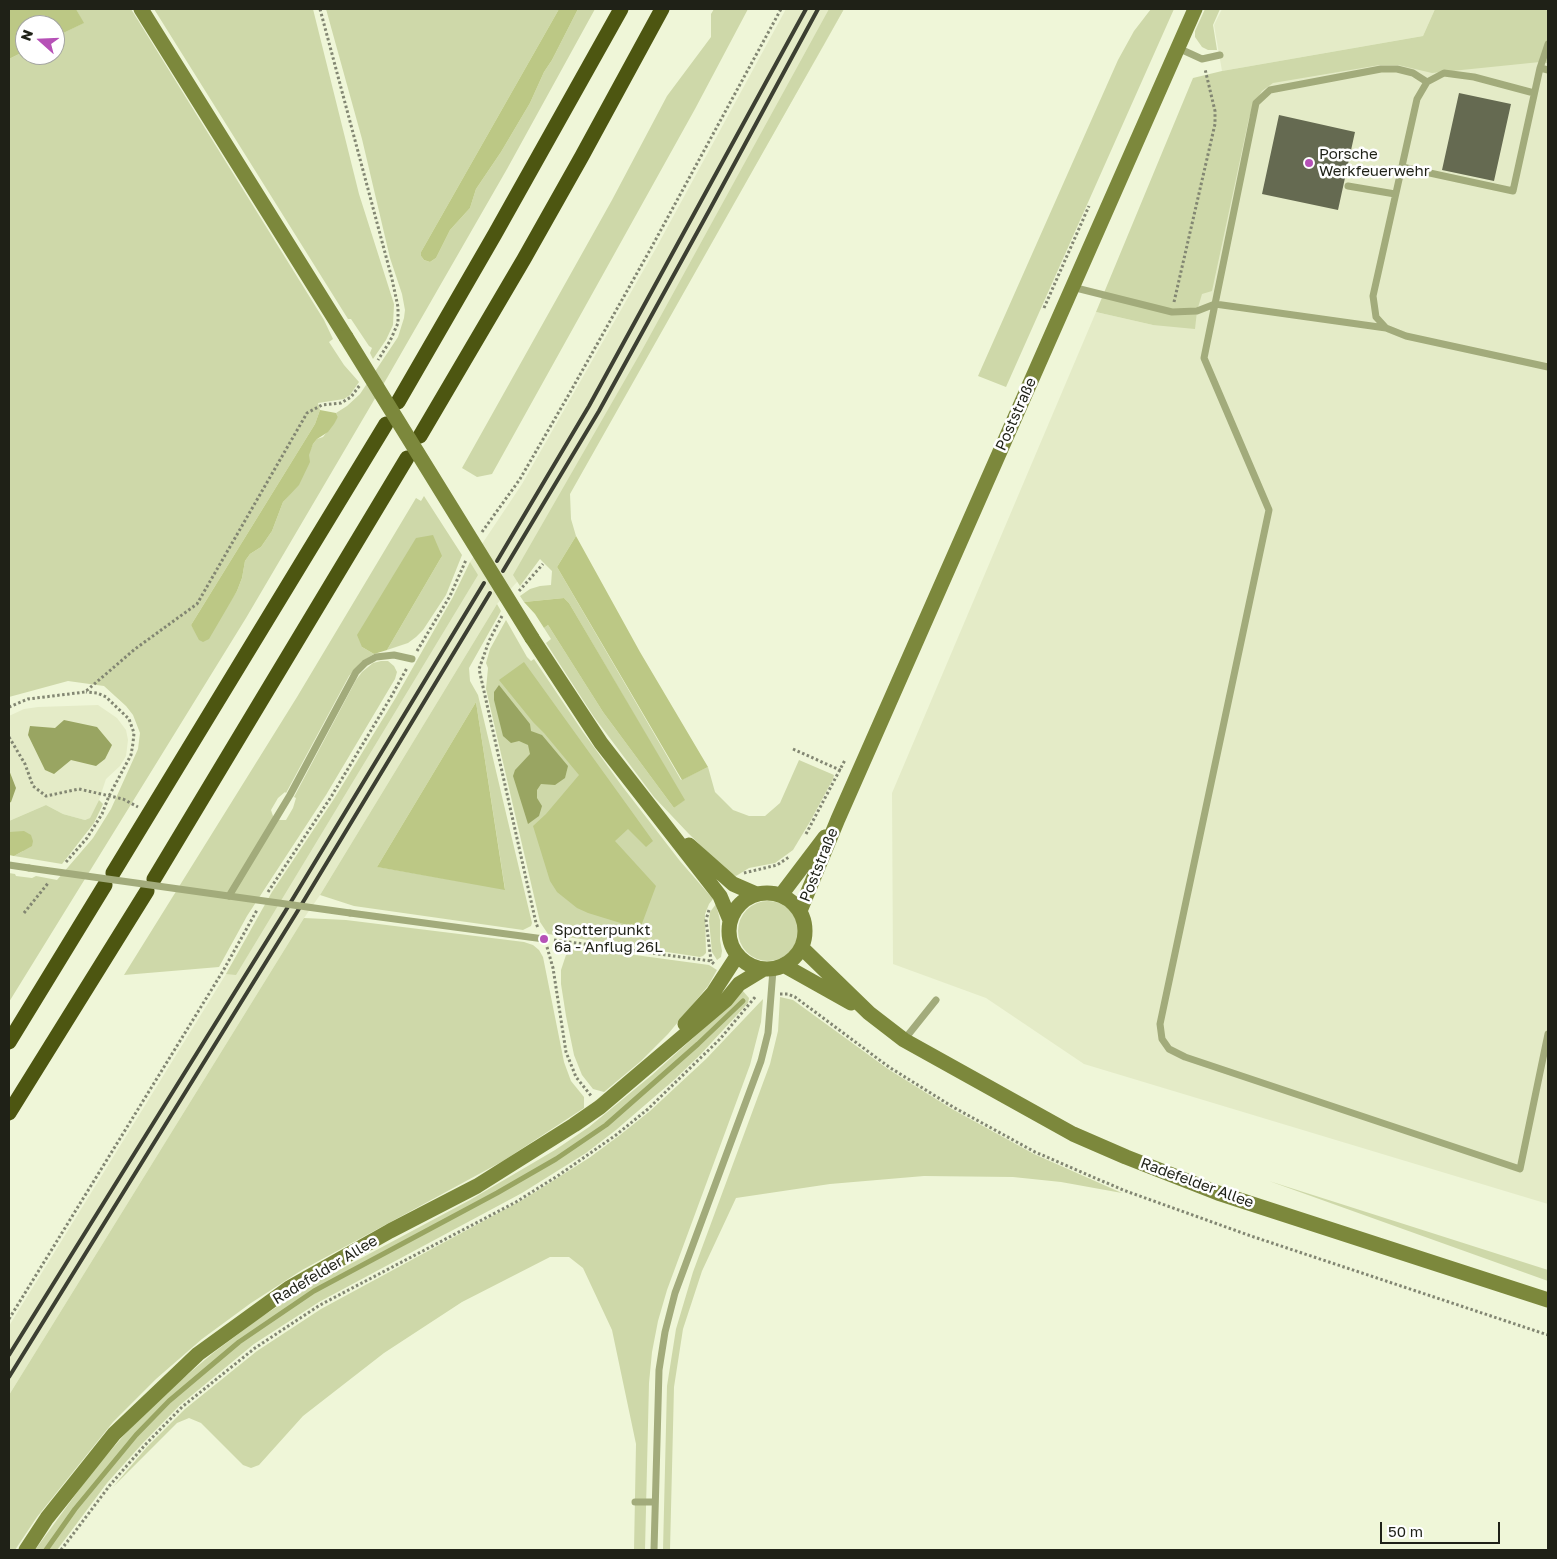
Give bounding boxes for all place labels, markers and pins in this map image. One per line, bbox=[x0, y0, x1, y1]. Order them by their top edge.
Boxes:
place label: Porsche Werkfeuerwehr bbox=[1319, 145, 1430, 180]
marker: Porsche Werkfeuerwehr bbox=[1303, 157, 1315, 169]
place label: Spotterpunkt 6a - Anflug 26L bbox=[554, 921, 663, 956]
marker: Spotterpunkt 6a - Anflug 26L bbox=[538, 933, 550, 945]

